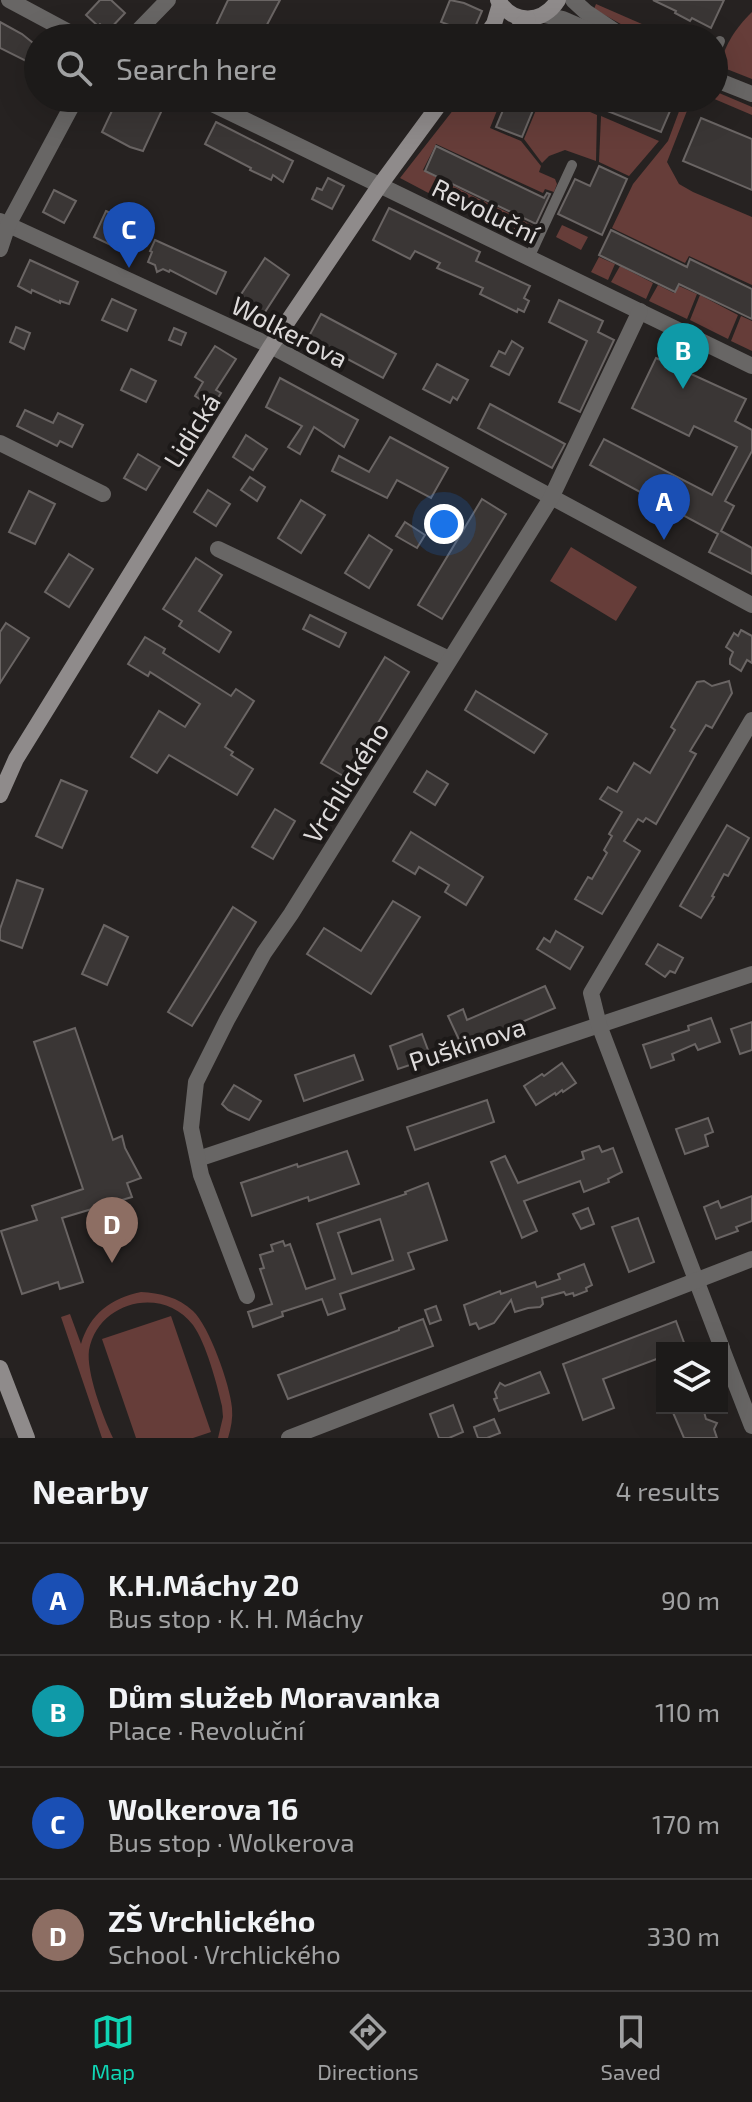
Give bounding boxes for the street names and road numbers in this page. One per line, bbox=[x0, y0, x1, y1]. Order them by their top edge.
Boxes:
street label: Revoluční bbox=[427, 171, 546, 250]
street label: Wolkerova bbox=[227, 289, 353, 373]
street label: Lidická bbox=[156, 387, 226, 473]
street label: Vrchlického bbox=[296, 716, 394, 848]
street label: Puškinova bbox=[405, 1010, 529, 1076]

